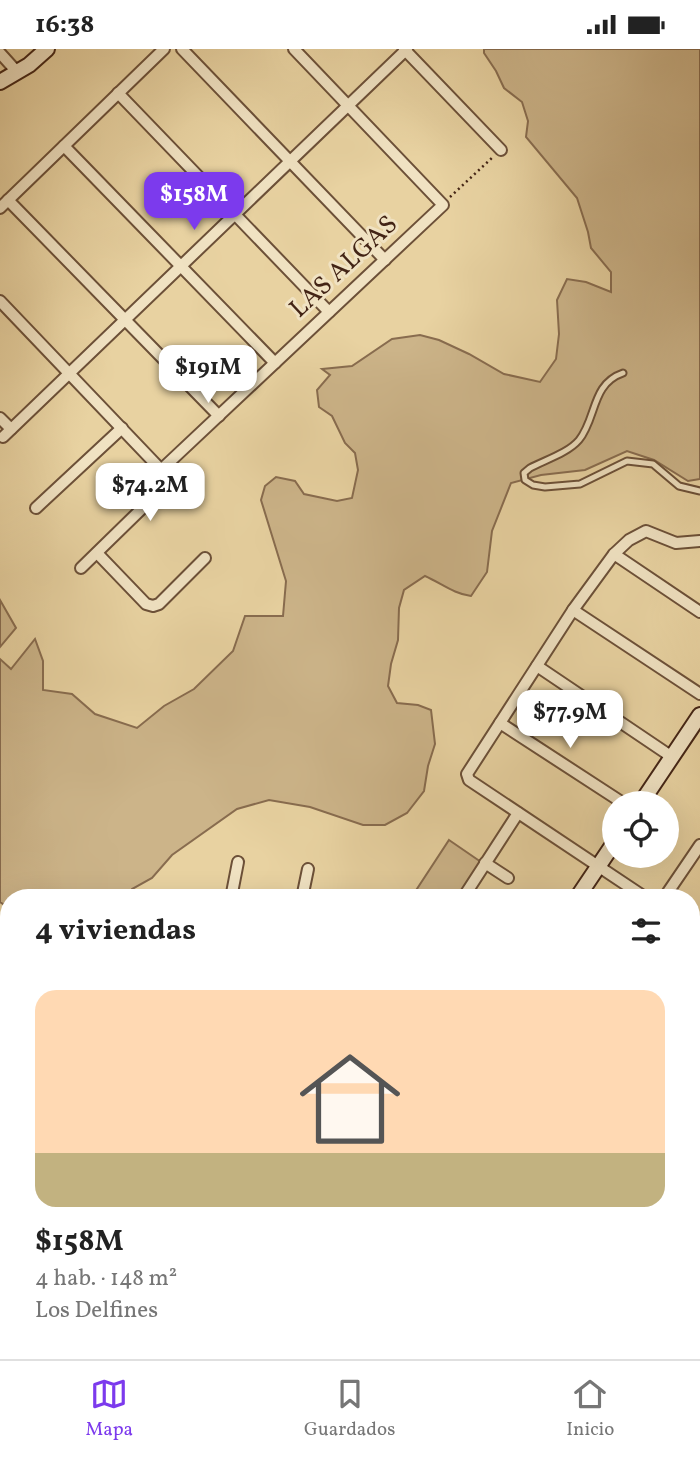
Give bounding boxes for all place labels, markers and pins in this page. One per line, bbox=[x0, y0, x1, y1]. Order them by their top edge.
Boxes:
pin: $158M bbox=[145, 173, 243, 232]
pin: $191M bbox=[159, 345, 257, 405]
pin: $74.2M bbox=[93, 463, 207, 523]
pin: $77.9M bbox=[513, 691, 627, 750]

